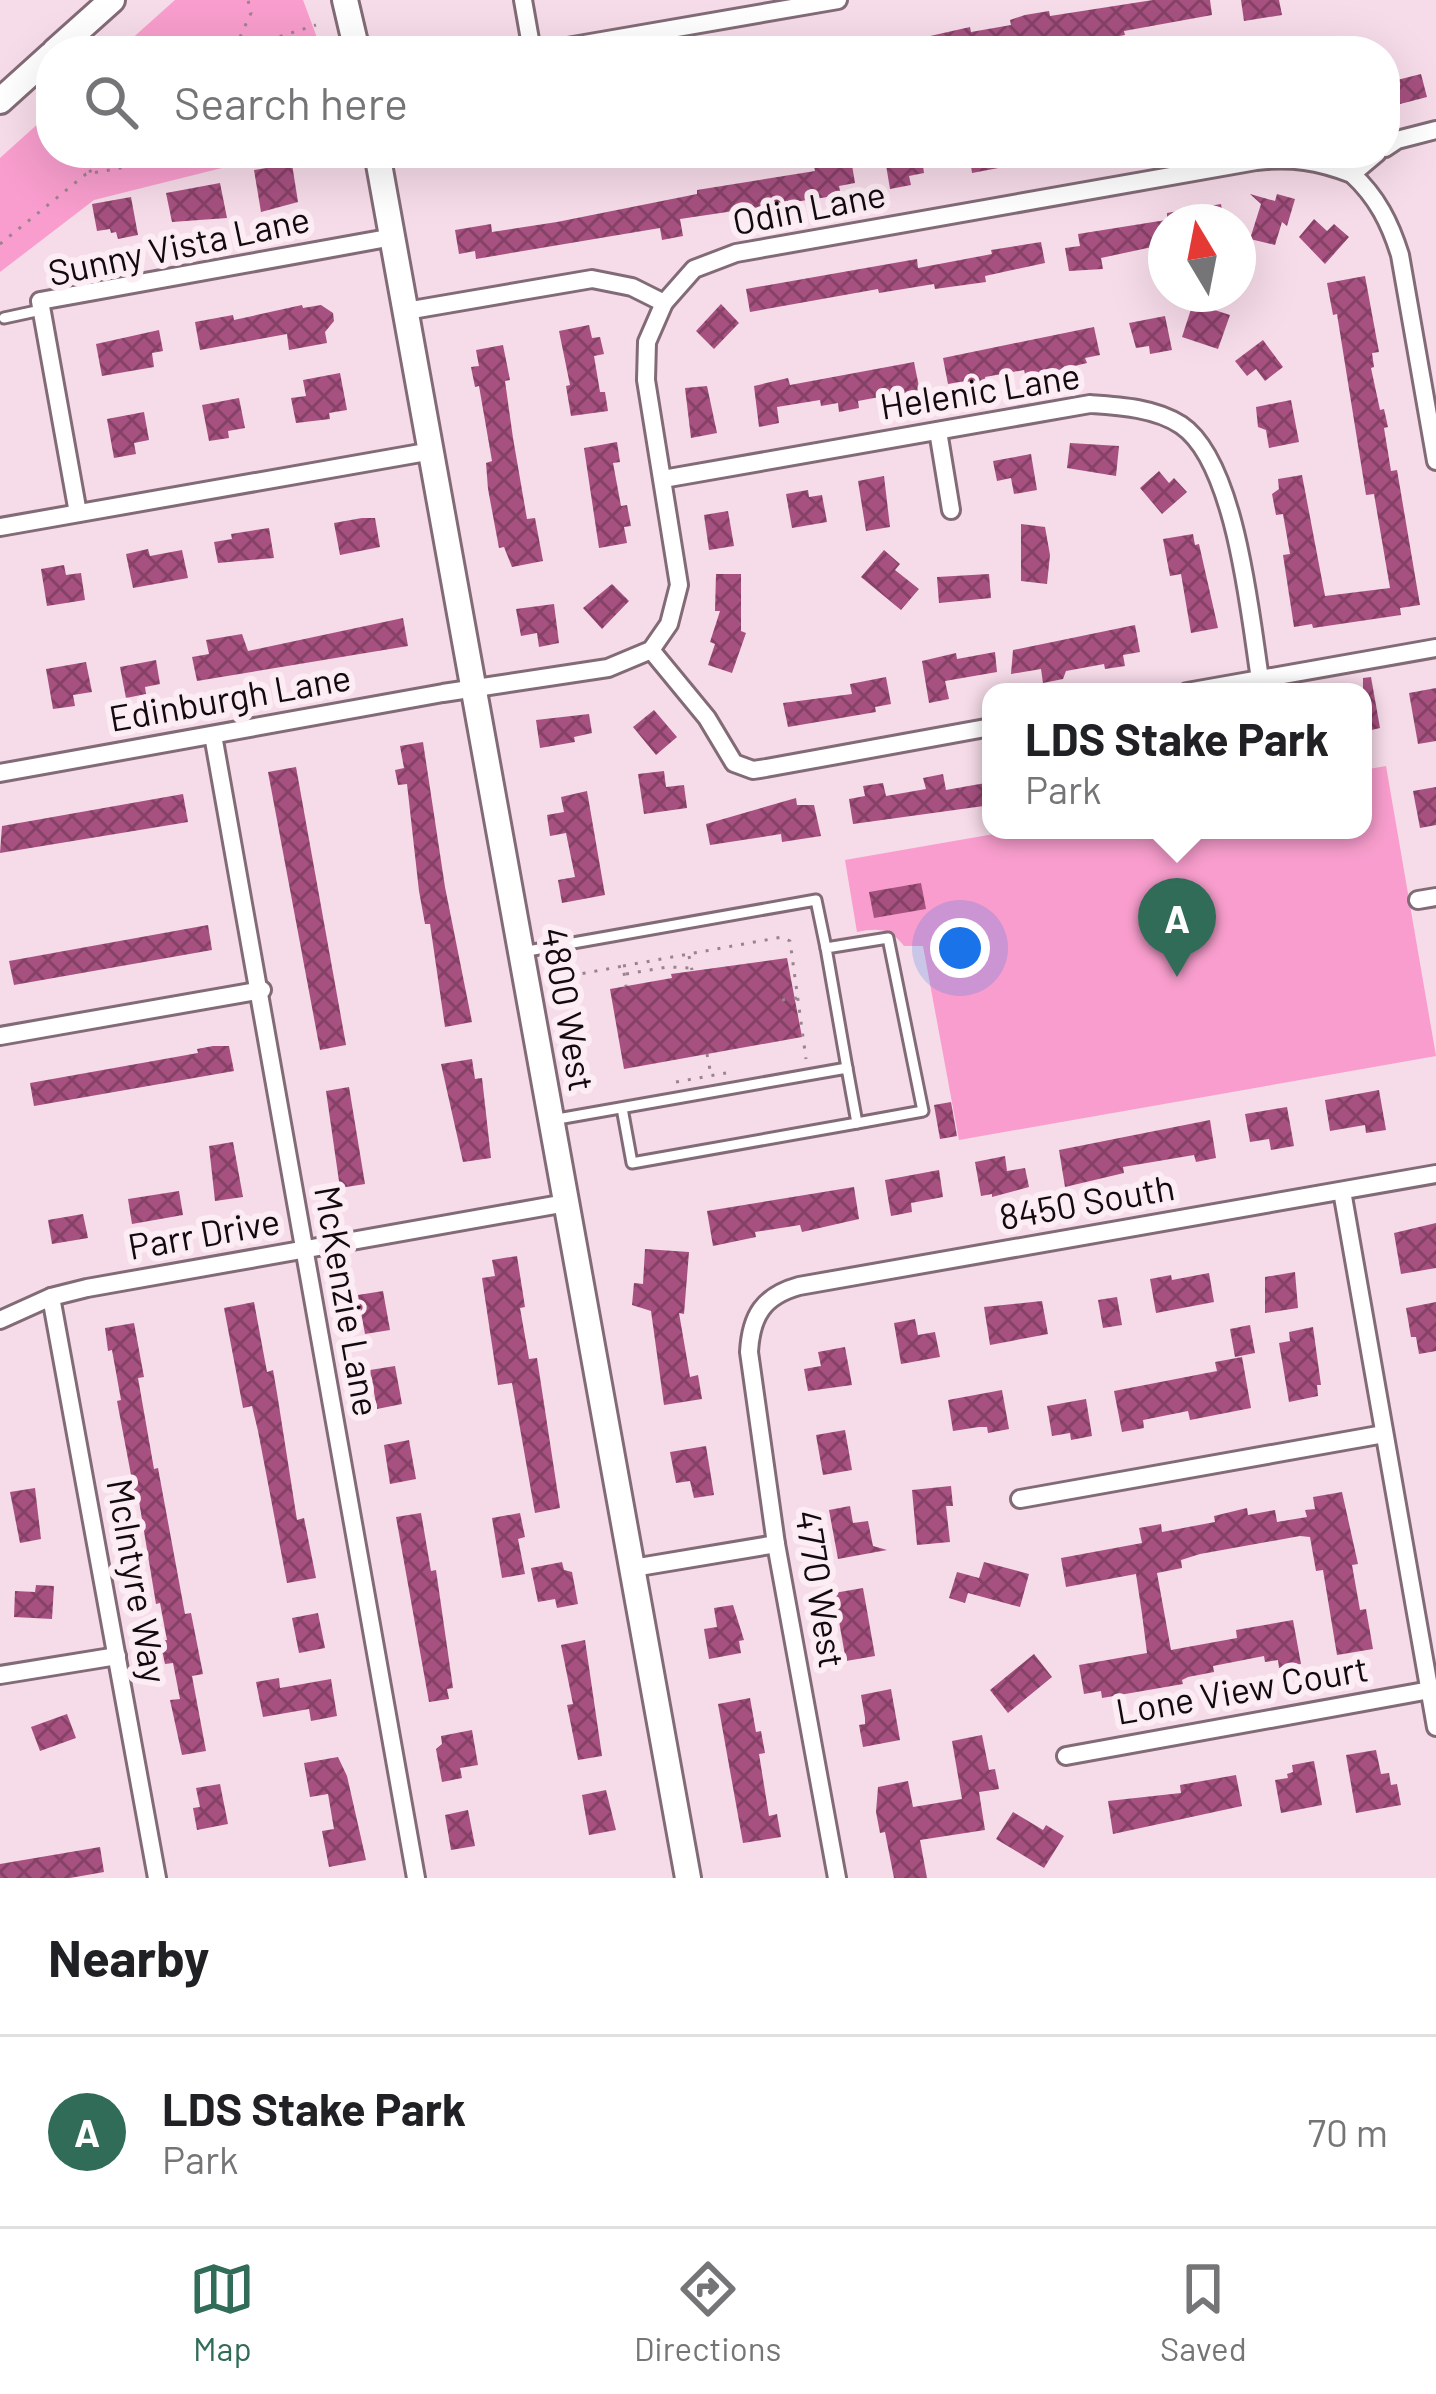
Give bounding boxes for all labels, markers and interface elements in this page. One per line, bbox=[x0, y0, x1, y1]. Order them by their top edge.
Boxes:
search box bbox=[36, 36, 1400, 168]
icon: search bbox=[78, 69, 144, 135]
text: Search here bbox=[174, 75, 408, 129]
street label: Odin Lane bbox=[729, 171, 889, 242]
street label: Sunny Vista Lane bbox=[44, 196, 313, 293]
north arrow bbox=[1148, 204, 1256, 312]
street label: Helenic Lane bbox=[877, 352, 1083, 427]
street label: Edinburgh Lane bbox=[106, 654, 354, 739]
popup bbox=[982, 683, 1372, 839]
text: LDS Stake Park bbox=[1025, 711, 1329, 765]
text: Park bbox=[1025, 765, 1102, 812]
pin: A bbox=[1138, 878, 1216, 977]
your location bbox=[930, 918, 990, 978]
street label: 4800 West bbox=[534, 923, 605, 1094]
street label: 8450 South bbox=[996, 1164, 1178, 1237]
street label: McKenzie Lane bbox=[307, 1182, 390, 1419]
street label: Parr Drive bbox=[125, 1198, 283, 1267]
street label: McIntyre Way bbox=[99, 1475, 178, 1686]
street label: 4770 West bbox=[788, 1507, 855, 1671]
street label: Lone View Court bbox=[1112, 1645, 1371, 1732]
text: Nearby bbox=[48, 1926, 209, 1987]
text: LDS Stake Park bbox=[162, 2081, 466, 2135]
text: A bbox=[74, 2108, 100, 2155]
text: 70 m bbox=[1307, 2108, 1388, 2155]
text: Park bbox=[162, 2135, 239, 2182]
tab: Map bbox=[189, 2256, 255, 2368]
tab: Directions bbox=[634, 2256, 781, 2368]
tab: Saved bbox=[1160, 2256, 1247, 2368]

